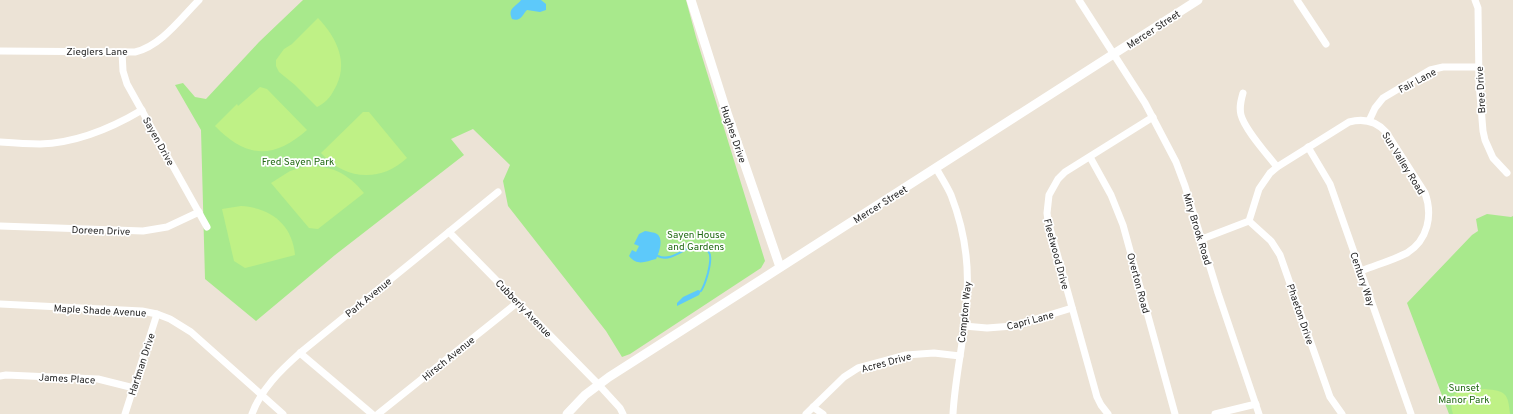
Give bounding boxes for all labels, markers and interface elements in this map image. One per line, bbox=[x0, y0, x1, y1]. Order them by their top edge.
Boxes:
street label: Mercer Street bbox=[1124, 8, 1183, 52]
street label: Zieglers Lane bbox=[66, 46, 128, 59]
street label: Fair Lane bbox=[1397, 66, 1439, 97]
street label: Bree Drive bbox=[1474, 66, 1489, 114]
street label: Hughes Drive bbox=[717, 104, 748, 165]
street label: Sayen Drive bbox=[139, 115, 176, 168]
street label: Sun Valley Road bbox=[1378, 130, 1427, 198]
park label: Fred Sayen Park bbox=[262, 156, 334, 169]
street label: Mercer Street bbox=[851, 183, 911, 227]
street label: Miry Brook Road bbox=[1179, 192, 1214, 267]
street label: Fleetwood Drive bbox=[1040, 218, 1071, 291]
street label: Doreen Drive bbox=[71, 224, 130, 239]
park label: Sayen House and Gardens bbox=[667, 229, 725, 254]
street label: Century Way bbox=[1346, 251, 1377, 308]
street label: Overton Road bbox=[1123, 252, 1152, 315]
street label: Park Avenue bbox=[343, 275, 395, 321]
street label: Cubberly Avenue bbox=[492, 277, 554, 341]
street label: Compton Way bbox=[956, 281, 975, 344]
street label: Phaeton Drive bbox=[1283, 282, 1316, 347]
street label: Maple Shade Avenue bbox=[53, 303, 146, 320]
street label: Capri Lane bbox=[1005, 309, 1055, 334]
street label: Hartman Drive bbox=[126, 332, 159, 397]
street label: Hirsch Avenue bbox=[420, 334, 478, 384]
street label: Acres Drive bbox=[860, 351, 913, 376]
street label: James Place bbox=[38, 372, 96, 387]
park label: Sunset Manor Park bbox=[1438, 382, 1490, 407]

